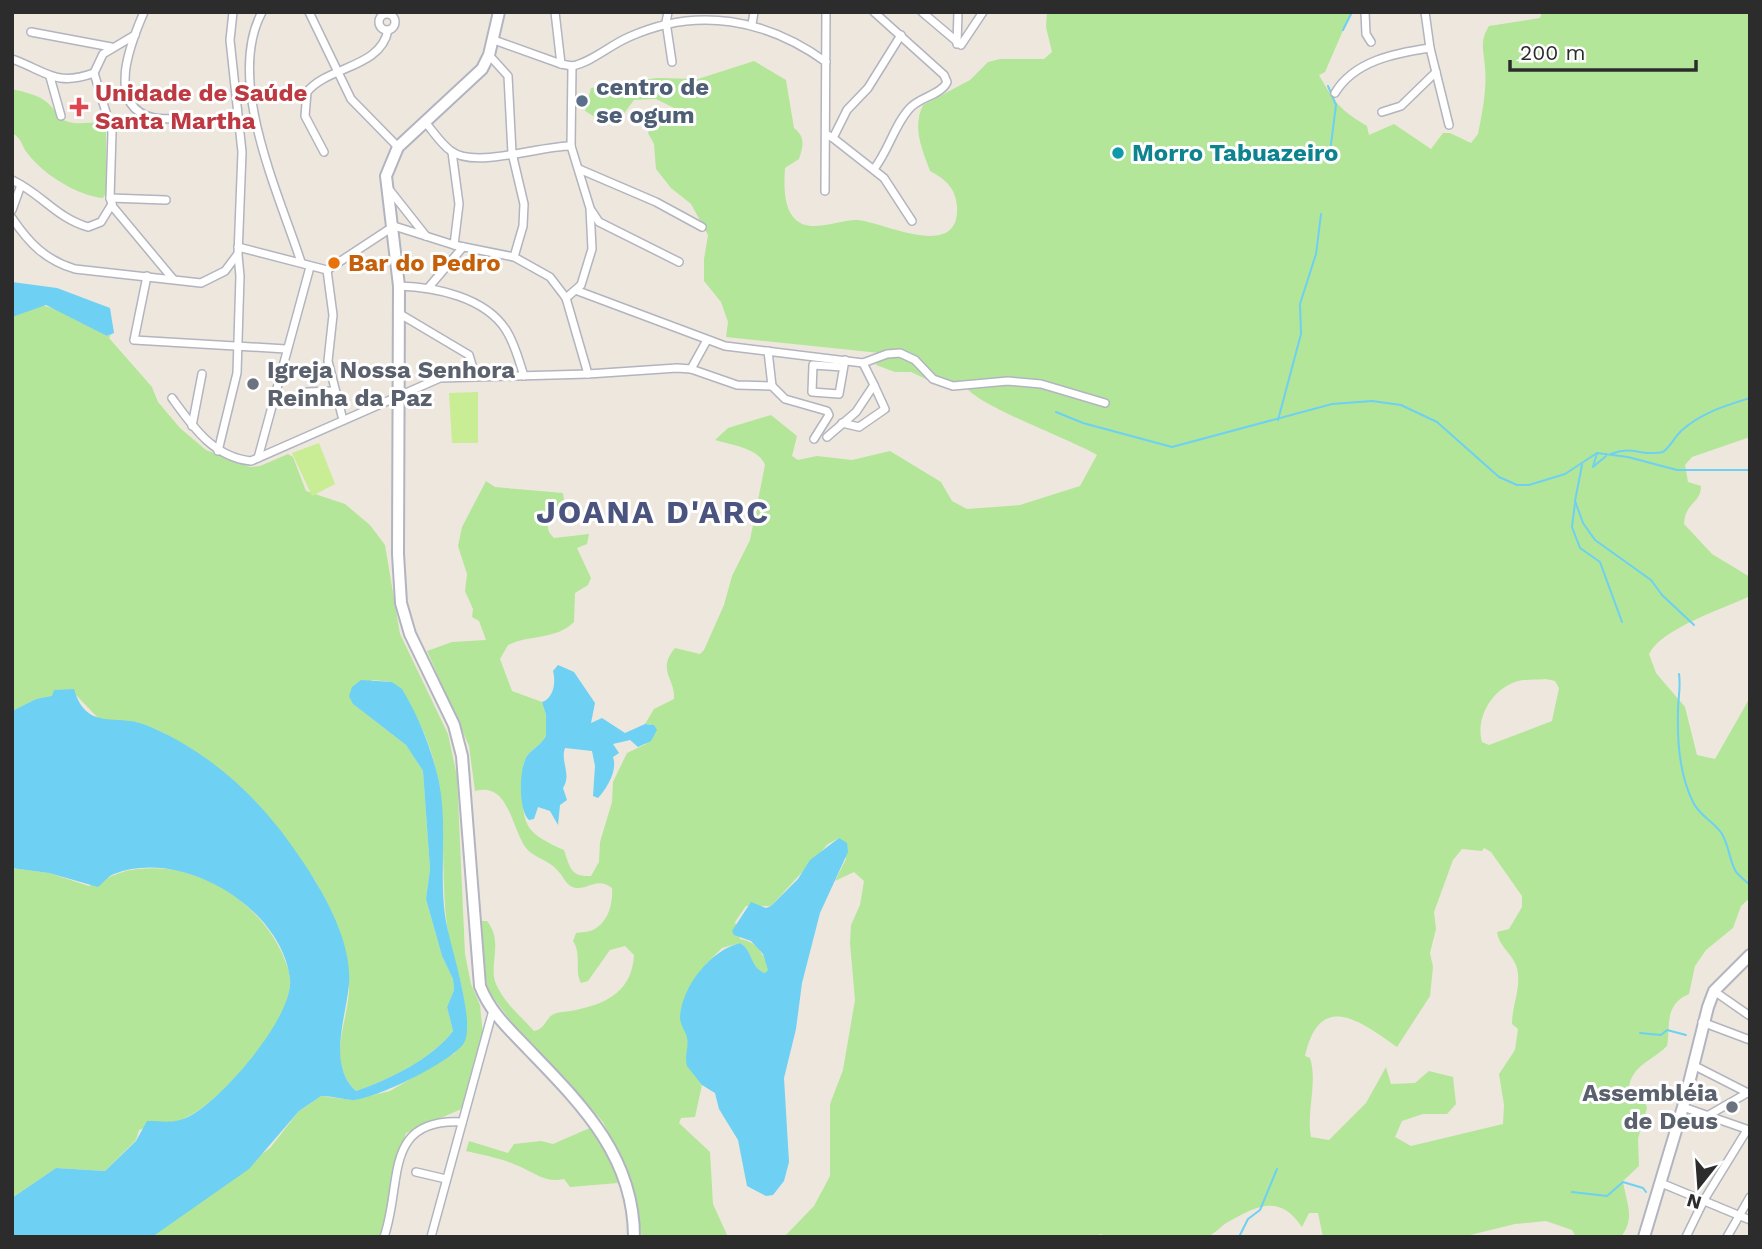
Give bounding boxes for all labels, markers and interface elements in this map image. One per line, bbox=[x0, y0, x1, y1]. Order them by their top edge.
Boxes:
scale bar bbox=[1510, 28, 1696, 72]
text: 200 m bbox=[1520, 40, 1586, 65]
place label: centro de se ogum bbox=[596, 73, 709, 129]
place label: Unidade de Saúde Santa Martha bbox=[95, 79, 308, 135]
marker: centro de se ogum bbox=[574, 93, 590, 109]
marker: Unidade de Saúde Santa Martha bbox=[69, 97, 89, 117]
place label: Morro Tabuazeiro bbox=[1132, 139, 1338, 167]
marker: Morro Tabuazeiro bbox=[1110, 145, 1126, 161]
place label: Bar do Pedro bbox=[348, 249, 501, 277]
marker: Bar do Pedro bbox=[326, 255, 342, 271]
place label: Igreja Nossa Senhora Reinha da Paz bbox=[267, 356, 515, 412]
marker: Igreja Nossa Senhora Reinha da Paz bbox=[245, 376, 261, 392]
district label: JOANA D'ARC bbox=[536, 493, 770, 531]
place label: Assembléia de Deus bbox=[1582, 1079, 1718, 1135]
marker: Assembléia de Deus bbox=[1724, 1099, 1740, 1115]
north arrow bbox=[1664, 1151, 1734, 1221]
text: N bbox=[1684, 1189, 1704, 1215]

